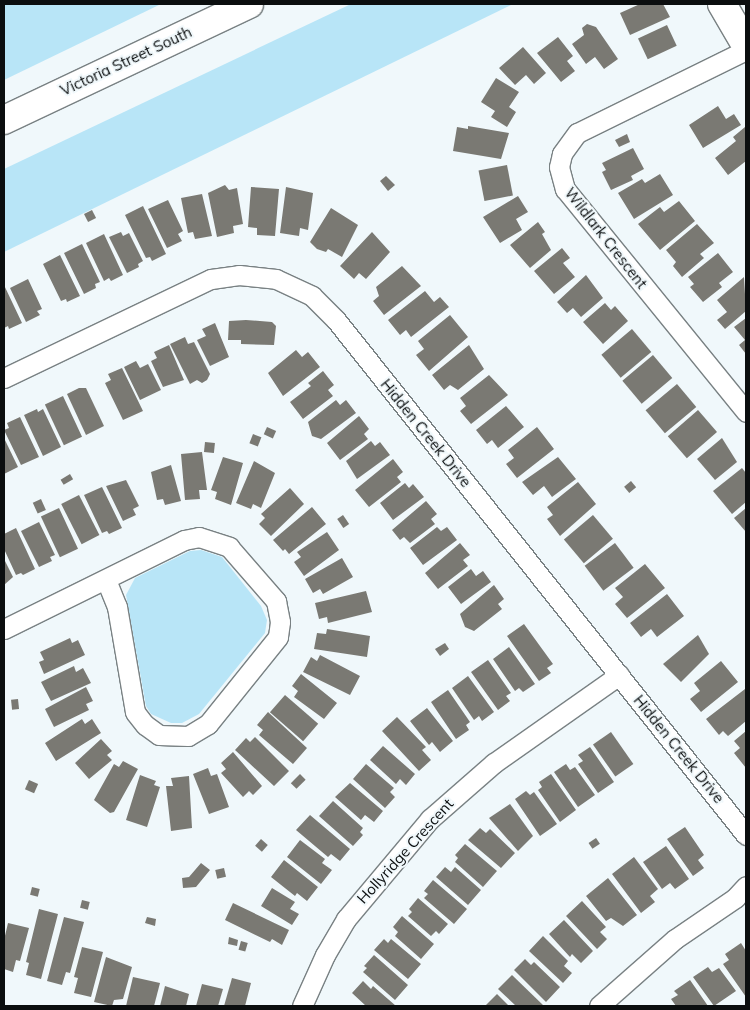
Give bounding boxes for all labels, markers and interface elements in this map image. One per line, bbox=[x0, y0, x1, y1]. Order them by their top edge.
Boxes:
street label: Victoria Street South bbox=[57, 23, 195, 99]
street label: Wildlark Crescent bbox=[561, 184, 651, 292]
street label: Hidden Creek Drive bbox=[377, 375, 475, 491]
street label: Hidden Creek Drive bbox=[630, 691, 728, 807]
street label: Hollyridge Crescent bbox=[353, 795, 457, 907]

